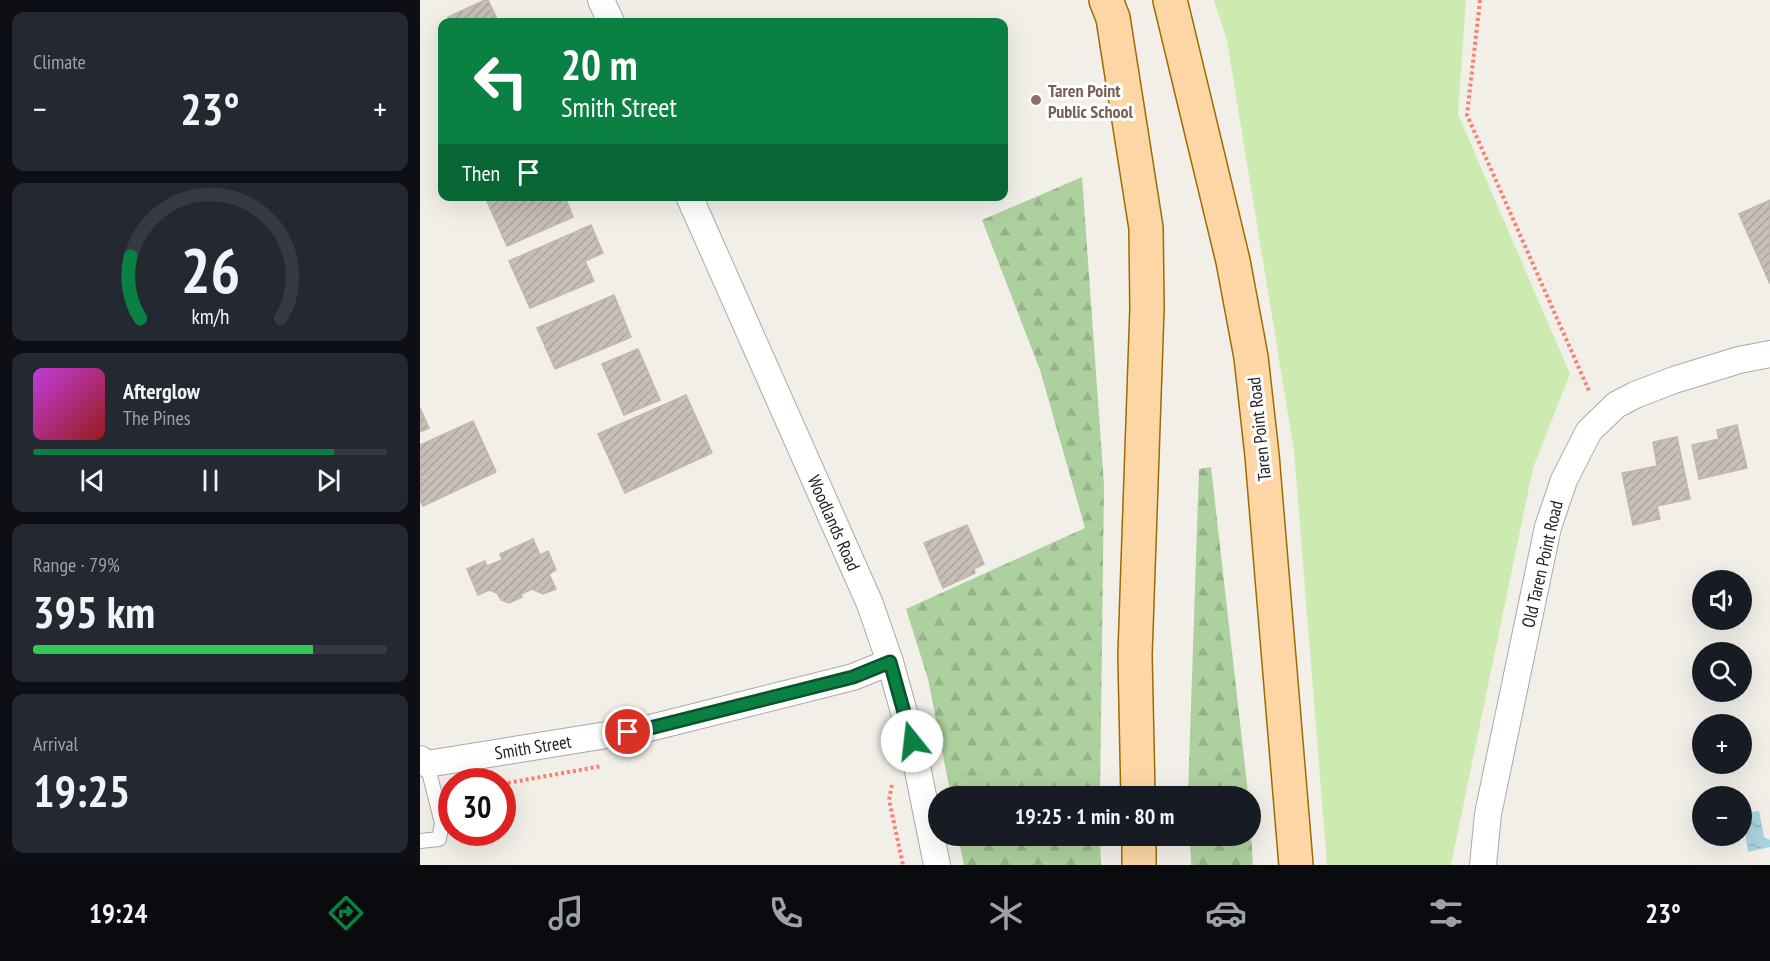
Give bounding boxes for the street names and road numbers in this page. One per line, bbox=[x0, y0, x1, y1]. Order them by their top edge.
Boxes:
street label: Taren Point Road bbox=[1242, 376, 1276, 482]
street label: Woodlands Road bbox=[803, 472, 865, 574]
street label: Old Taren Point Road bbox=[1516, 498, 1568, 630]
street label: Smith Street bbox=[493, 730, 573, 764]

